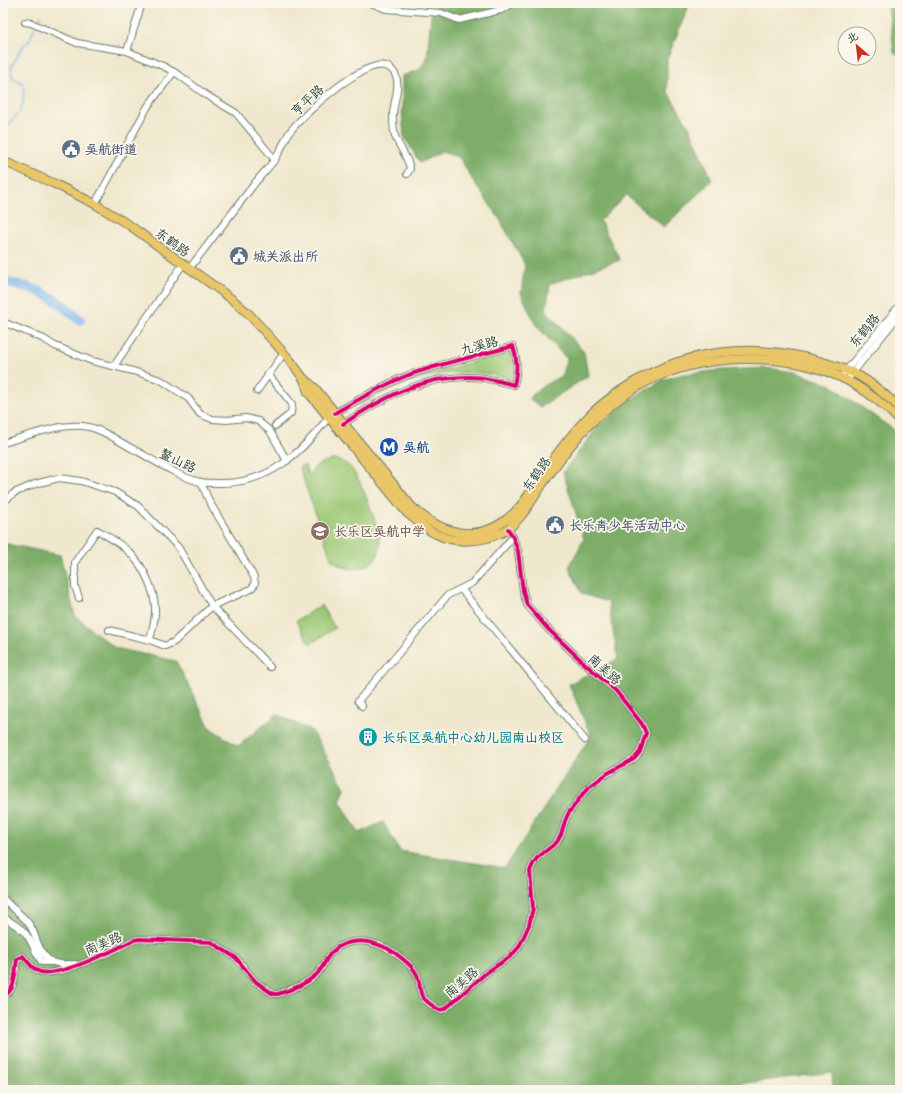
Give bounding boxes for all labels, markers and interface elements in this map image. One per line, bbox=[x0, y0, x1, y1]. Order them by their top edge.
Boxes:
north arrow bbox=[837, 26, 877, 66]
text: 北 bbox=[844, 28, 860, 46]
street label: 亨平路 bbox=[287, 80, 327, 119]
public building icon: 吴航街道 bbox=[60, 138, 82, 160]
place label: 吴航街道 bbox=[85, 140, 137, 157]
street label: 东鹤路 bbox=[153, 223, 194, 260]
public building icon: 城关派出所 bbox=[228, 245, 250, 267]
place label: 城关派出所 bbox=[253, 247, 318, 264]
street label: 东鹤路 bbox=[845, 309, 883, 350]
street label: 九溪路 bbox=[458, 331, 500, 358]
metro station icon: 吴航 bbox=[378, 436, 400, 458]
place label: 吴航 bbox=[403, 438, 430, 455]
street label: 鳌山路 bbox=[157, 443, 199, 476]
street label: 东鹤路 bbox=[517, 453, 554, 495]
public building icon: 长乐青少年活动中心 bbox=[544, 514, 566, 536]
place label: 长乐青少年活动中心 bbox=[569, 516, 686, 533]
school or university icon: 长乐区吴航中学 bbox=[309, 520, 331, 542]
place label: 长乐区吴航中学 bbox=[334, 522, 425, 539]
street label: 南美路 bbox=[585, 649, 626, 688]
building icon: 长乐区吴航中心幼儿园南山校区 bbox=[357, 726, 379, 748]
place label: 长乐区吴航中心幼儿园南山校区 bbox=[382, 728, 564, 745]
street label: 南美路 bbox=[82, 927, 124, 958]
street label: 南美路 bbox=[440, 962, 481, 1001]

